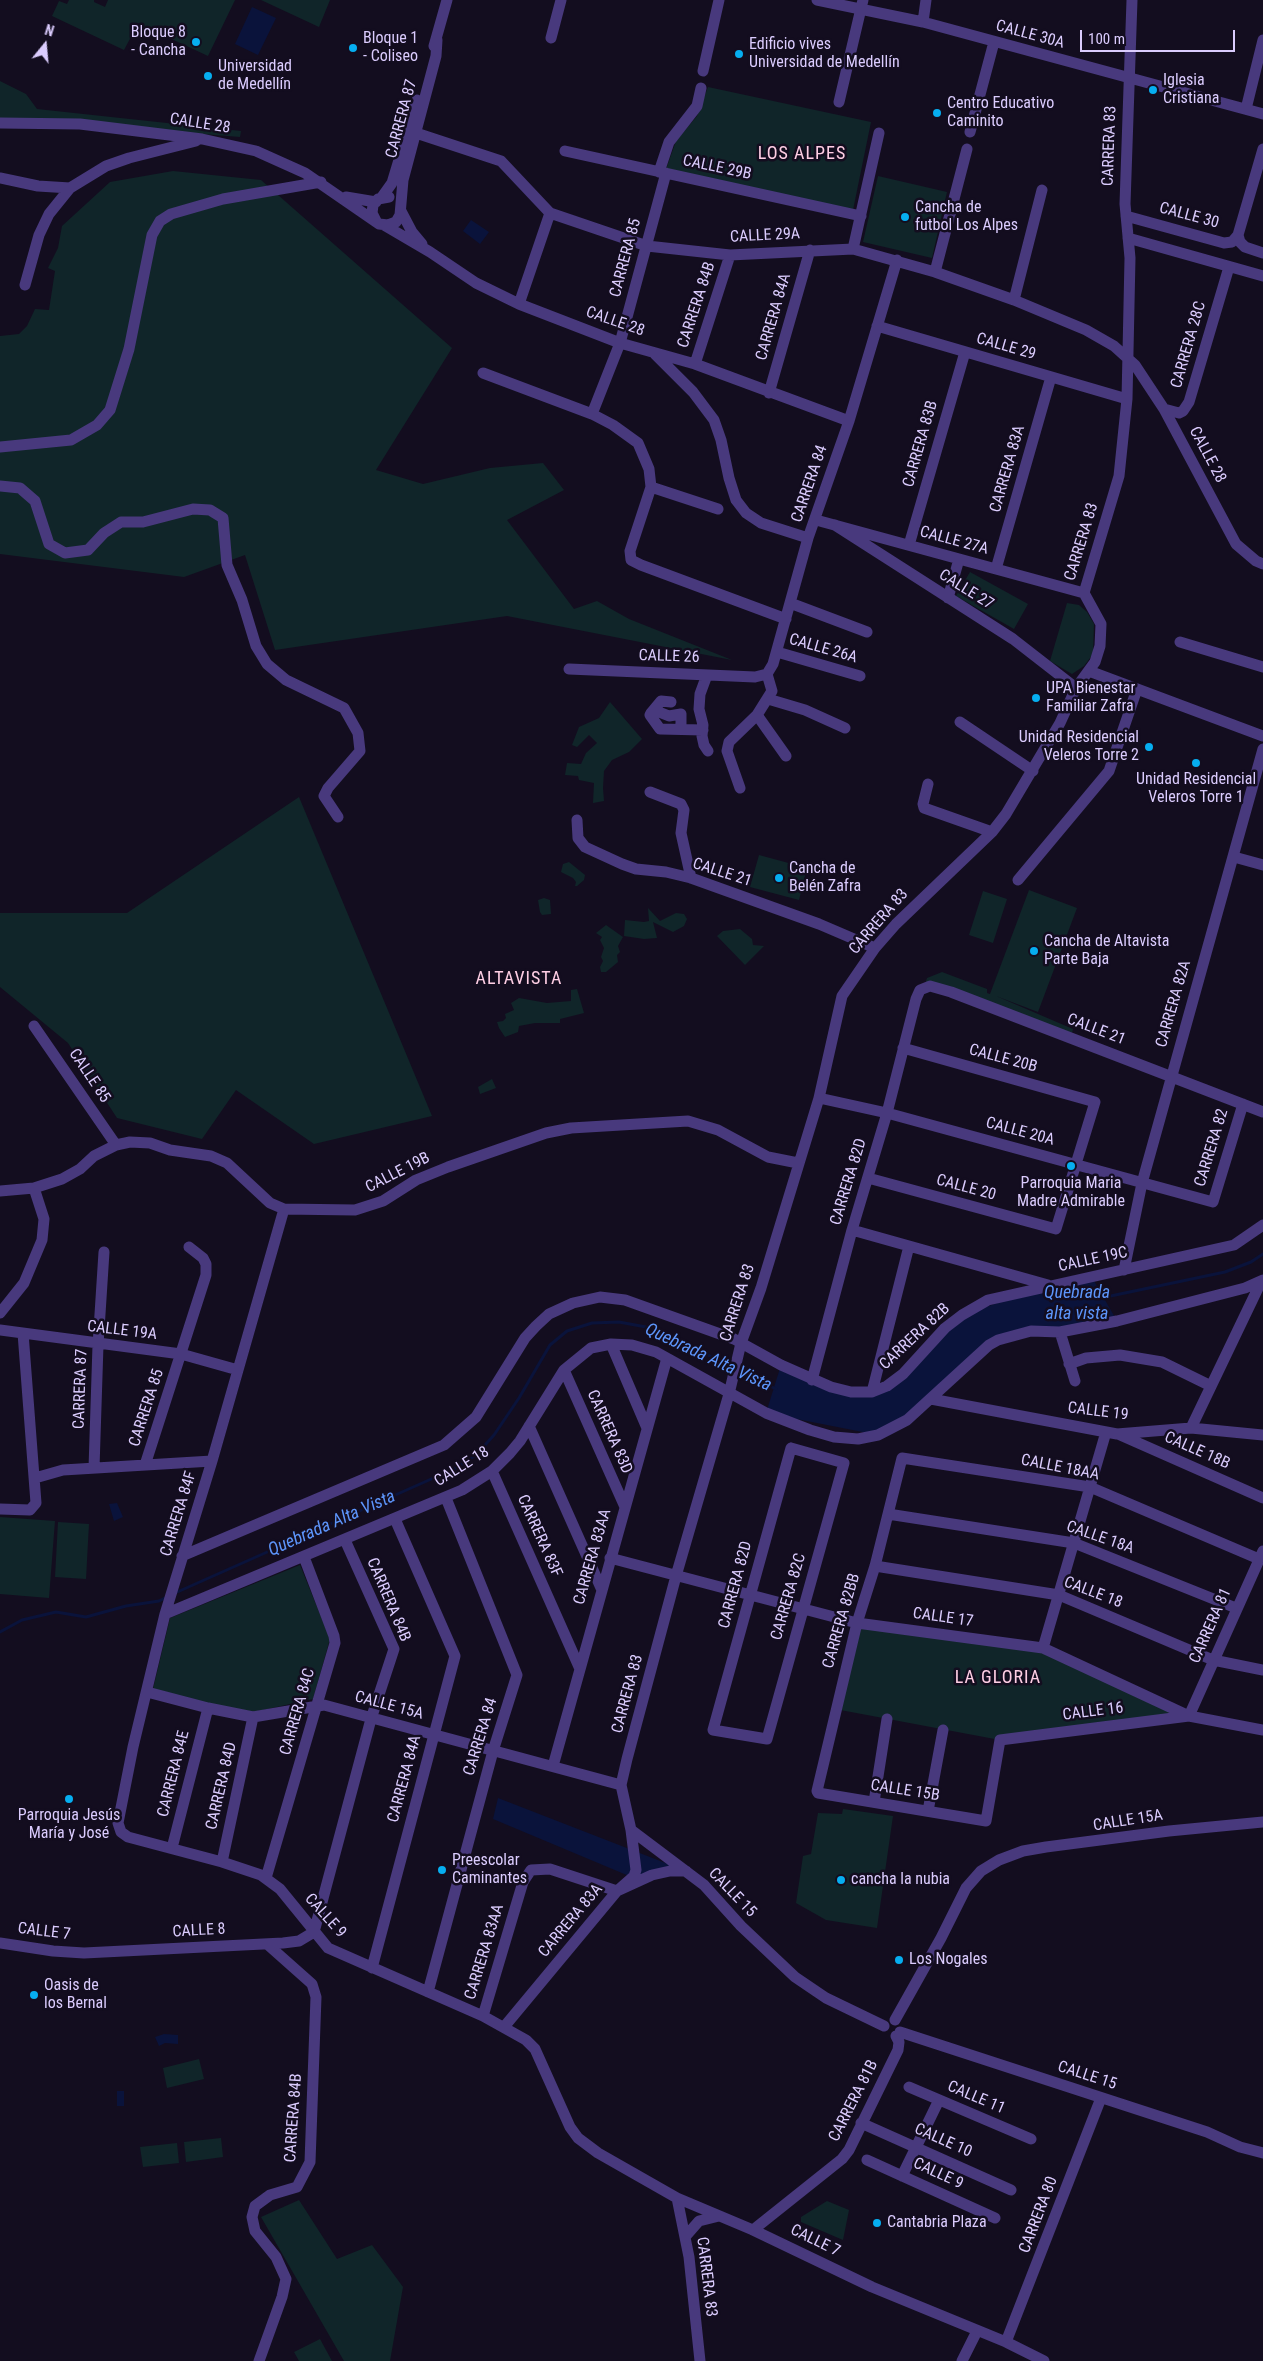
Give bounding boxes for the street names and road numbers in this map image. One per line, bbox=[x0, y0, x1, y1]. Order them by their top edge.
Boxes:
street label: CALLE 30A bbox=[994, 17, 1066, 53]
street label: CARRERA 87 bbox=[382, 78, 422, 160]
street label: CARRERA 83 bbox=[1099, 105, 1121, 187]
street label: CALLE 28 bbox=[168, 110, 232, 138]
street label: CALLE 29B bbox=[681, 151, 753, 185]
street label: CALLE 30 bbox=[1157, 199, 1221, 233]
street label: CARRERA 85 bbox=[606, 217, 646, 299]
street label: CALLE 29A bbox=[729, 225, 801, 247]
street label: CARRERA 84B bbox=[674, 260, 720, 350]
street label: CARRERA 84A bbox=[752, 271, 796, 363]
street label: CARRERA 28C bbox=[1167, 299, 1211, 391]
street label: CALLE 28 bbox=[583, 303, 647, 341]
street label: CALLE 29 bbox=[974, 329, 1038, 365]
street label: CARRERA 83B bbox=[899, 399, 943, 489]
street label: CARRERA 83A bbox=[986, 423, 1030, 515]
street label: CALLE 28 bbox=[1184, 424, 1230, 486]
street label: CARRERA 84 bbox=[788, 443, 832, 525]
street label: CARRERA 83 bbox=[1061, 501, 1103, 583]
street label: CALLE 27A bbox=[918, 523, 990, 559]
street label: CALLE 27 bbox=[935, 566, 997, 614]
street label: CALLE 26A bbox=[787, 630, 859, 668]
street label: CALLE 26 bbox=[638, 646, 700, 668]
street label: CALLE 21 bbox=[690, 854, 754, 892]
street label: CARRERA 83 bbox=[845, 885, 913, 959]
street label: CARRERA 82A bbox=[1152, 958, 1196, 1050]
street label: CALLE 21 bbox=[1064, 1010, 1128, 1050]
street label: CALLE 20B bbox=[967, 1041, 1039, 1077]
street label: CALLE 85 bbox=[64, 1045, 114, 1107]
street label: CARRERA 82 bbox=[1191, 1107, 1233, 1189]
street label: CALLE 20A bbox=[984, 1114, 1056, 1150]
street label: CARRERA 82D bbox=[827, 1136, 871, 1228]
street label: CALLE 19B bbox=[363, 1149, 433, 1197]
street label: CALLE 20 bbox=[934, 1171, 998, 1205]
street label: CALLE 19C bbox=[1057, 1243, 1129, 1277]
street label: CARRERA 83 bbox=[716, 1262, 760, 1344]
street label: CARRERA 82B bbox=[876, 1300, 954, 1374]
street label: CALLE 19A bbox=[86, 1317, 158, 1345]
street label: CARRERA 87 bbox=[70, 1348, 92, 1430]
street label: CARRERA 85 bbox=[125, 1367, 169, 1449]
street label: CARRERA 83D bbox=[582, 1387, 636, 1477]
street label: CALLE 19 bbox=[1067, 1399, 1129, 1425]
street label: CALLE 18B bbox=[1161, 1428, 1233, 1474]
street label: CALLE 18 bbox=[431, 1443, 493, 1491]
street label: CALLE 18AA bbox=[1019, 1451, 1101, 1485]
street label: CARRERA 84F bbox=[157, 1469, 201, 1559]
street label: CARRERA 83F bbox=[512, 1492, 566, 1580]
street label: CARRERA 83AA bbox=[570, 1507, 616, 1607]
street label: CALLE 18A bbox=[1064, 1518, 1136, 1558]
street label: CARRERA 82D bbox=[715, 1539, 757, 1631]
street label: CARRERA 82C bbox=[767, 1551, 811, 1643]
street label: CARRERA 84B bbox=[362, 1555, 414, 1645]
street label: CARRERA 82BB bbox=[819, 1571, 865, 1671]
street label: CALLE 18 bbox=[1061, 1573, 1125, 1613]
street label: CARRERA 81 bbox=[1186, 1585, 1236, 1667]
street label: CALLE 17 bbox=[911, 1604, 975, 1632]
street label: CARRERA 83 bbox=[608, 1653, 648, 1735]
street label: CARRERA 84C bbox=[276, 1666, 320, 1758]
street label: CALLE 15A bbox=[353, 1688, 425, 1724]
street label: CARRERA 84 bbox=[460, 1696, 502, 1778]
street label: CALLE 16 bbox=[1062, 1699, 1124, 1725]
street label: CARRERA 84E bbox=[154, 1729, 194, 1819]
street label: CARRERA 84A bbox=[384, 1733, 426, 1825]
street label: CARRERA 84D bbox=[203, 1740, 241, 1832]
street label: CALLE 15B bbox=[869, 1776, 941, 1806]
street label: CALLE 15A bbox=[1092, 1806, 1164, 1836]
street label: CALLE 15 bbox=[704, 1864, 760, 1922]
street label: CARRERA 83A bbox=[535, 1880, 607, 1962]
street label: CALLE 9 bbox=[300, 1890, 350, 1942]
street label: CARRERA 83AA bbox=[461, 1902, 509, 2002]
street label: CALLE 7 bbox=[17, 1919, 71, 1945]
street label: CALLE 8 bbox=[172, 1920, 226, 1942]
street label: CARRERA 81B bbox=[825, 2057, 883, 2145]
street label: CALLE 15 bbox=[1055, 2057, 1119, 2095]
street label: CARRERA 84B bbox=[281, 2073, 307, 2163]
street label: CALLE 11 bbox=[944, 2077, 1008, 2119]
street label: CALLE 10 bbox=[911, 2120, 975, 2162]
street label: CALLE 9 bbox=[910, 2154, 966, 2194]
street label: CARRERA 80 bbox=[1016, 2174, 1062, 2256]
street label: CALLE 7 bbox=[787, 2221, 843, 2261]
street label: CARRERA 83 bbox=[692, 2236, 720, 2318]

